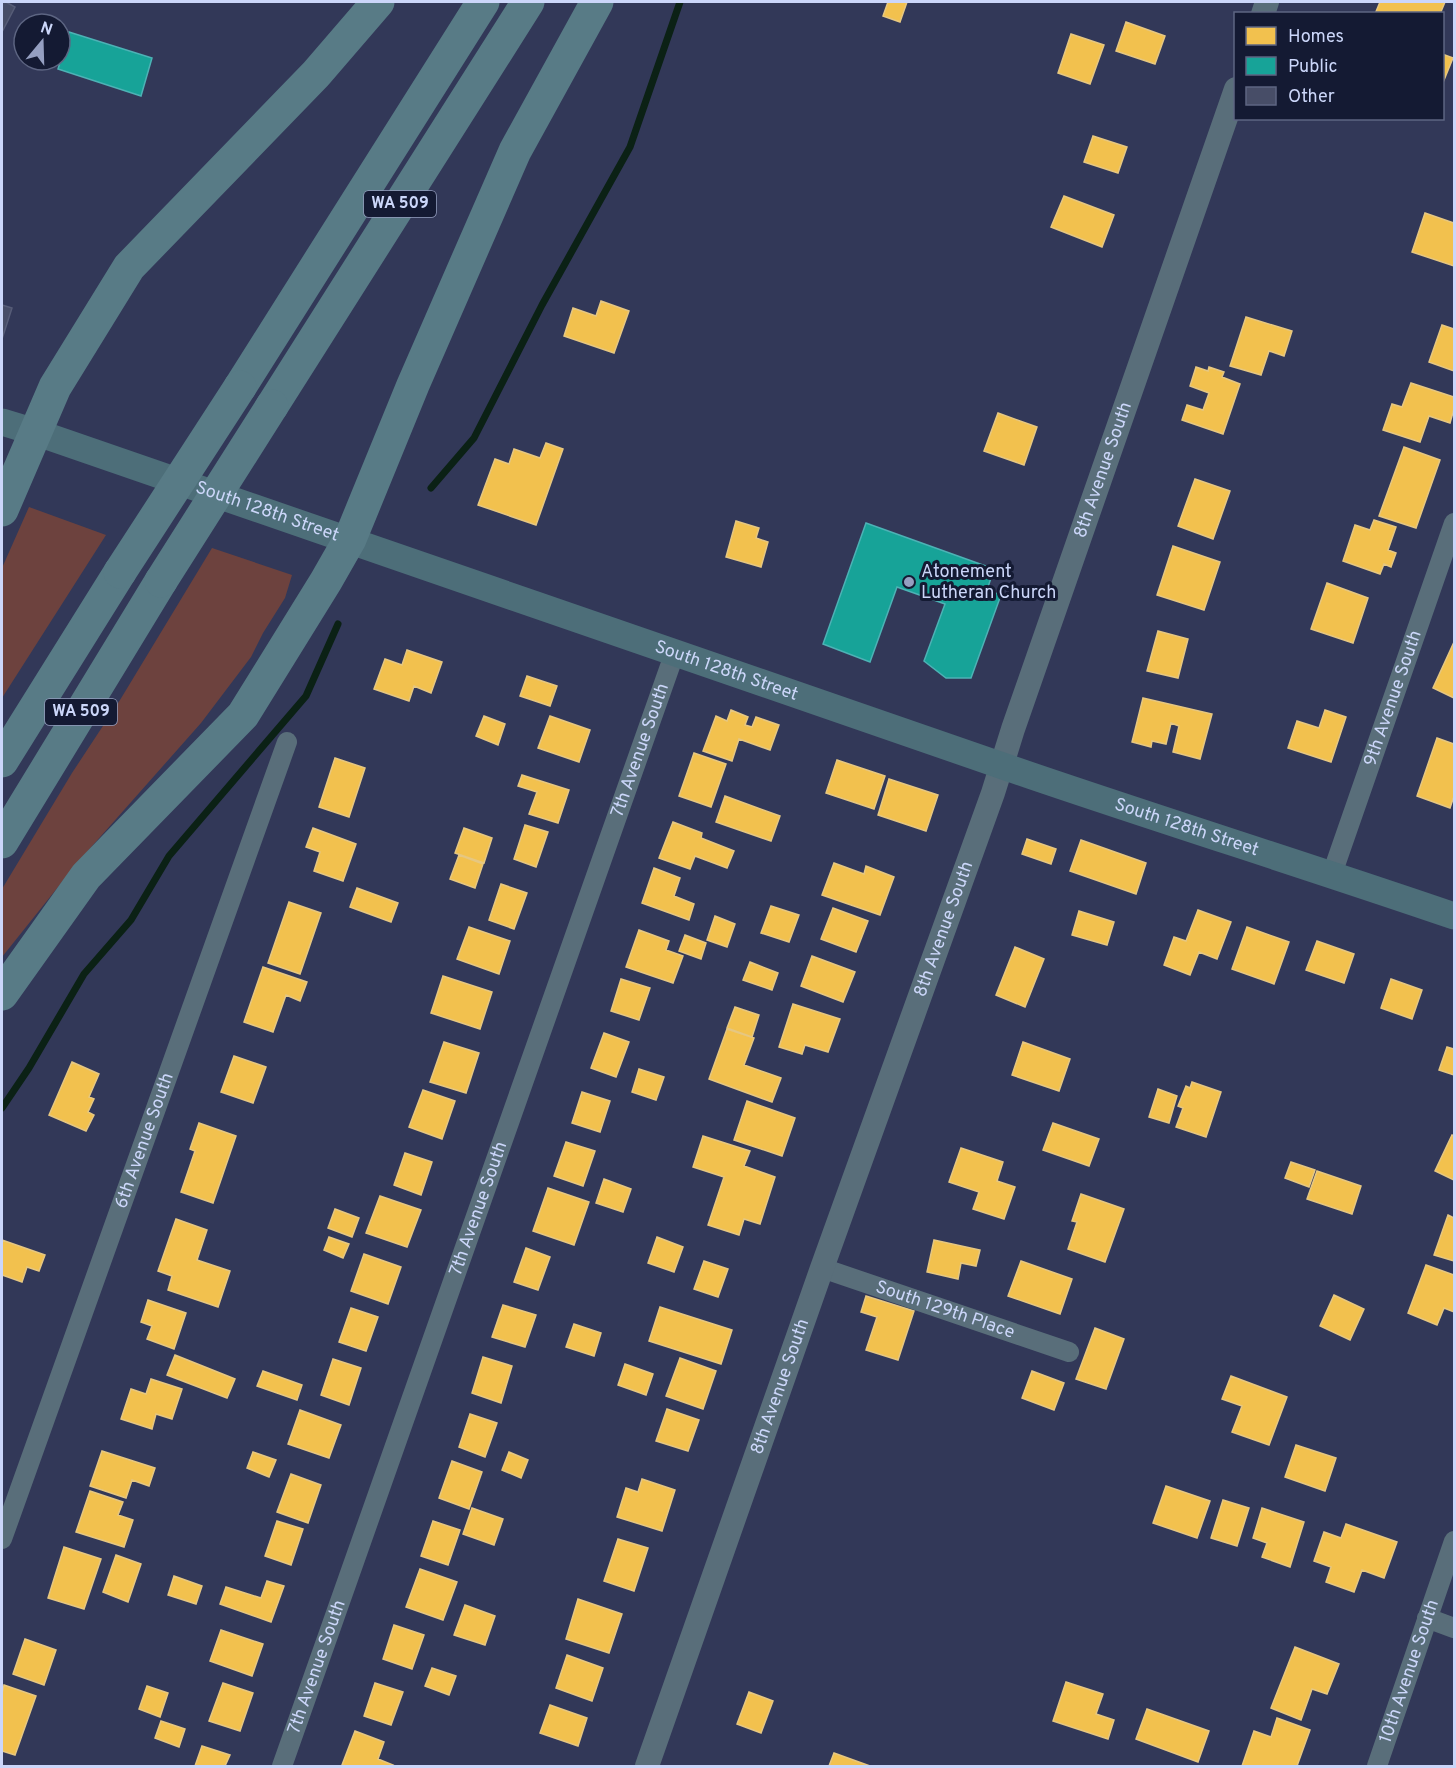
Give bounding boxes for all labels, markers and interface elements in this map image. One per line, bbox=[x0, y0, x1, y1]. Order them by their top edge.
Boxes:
north arrow bbox=[12, 12, 72, 72]
legend bbox=[1234, 12, 1444, 120]
text: N bbox=[38, 18, 55, 41]
text: Homes bbox=[1288, 26, 1344, 49]
text: Public bbox=[1288, 56, 1338, 79]
text: Other bbox=[1288, 86, 1335, 109]
road number: WA 509 bbox=[364, 191, 436, 217]
street label: 8th Avenue South bbox=[1069, 399, 1138, 541]
street label: South 128th Street bbox=[192, 476, 342, 547]
place label: Atonement Lutheran Church bbox=[921, 561, 1056, 605]
marker: Atonement Lutheran Church bbox=[902, 575, 916, 589]
street label: 9th Avenue South bbox=[1359, 627, 1427, 769]
street label: South 128th Street bbox=[652, 636, 801, 706]
street label: 7th Avenue South bbox=[606, 680, 675, 821]
road number: WA 509 bbox=[45, 699, 117, 725]
street label: South 128th Street bbox=[1112, 793, 1262, 862]
street label: 8th Avenue South bbox=[909, 858, 979, 1000]
street label: 6th Avenue South bbox=[110, 1070, 179, 1212]
street label: 7th Avenue South bbox=[444, 1139, 513, 1279]
street label: South 129th Place bbox=[873, 1276, 1018, 1344]
street label: 8th Avenue South bbox=[746, 1316, 815, 1458]
street label: 7th Avenue South bbox=[283, 1597, 351, 1737]
street label: 10th Avenue South bbox=[1374, 1597, 1445, 1746]

